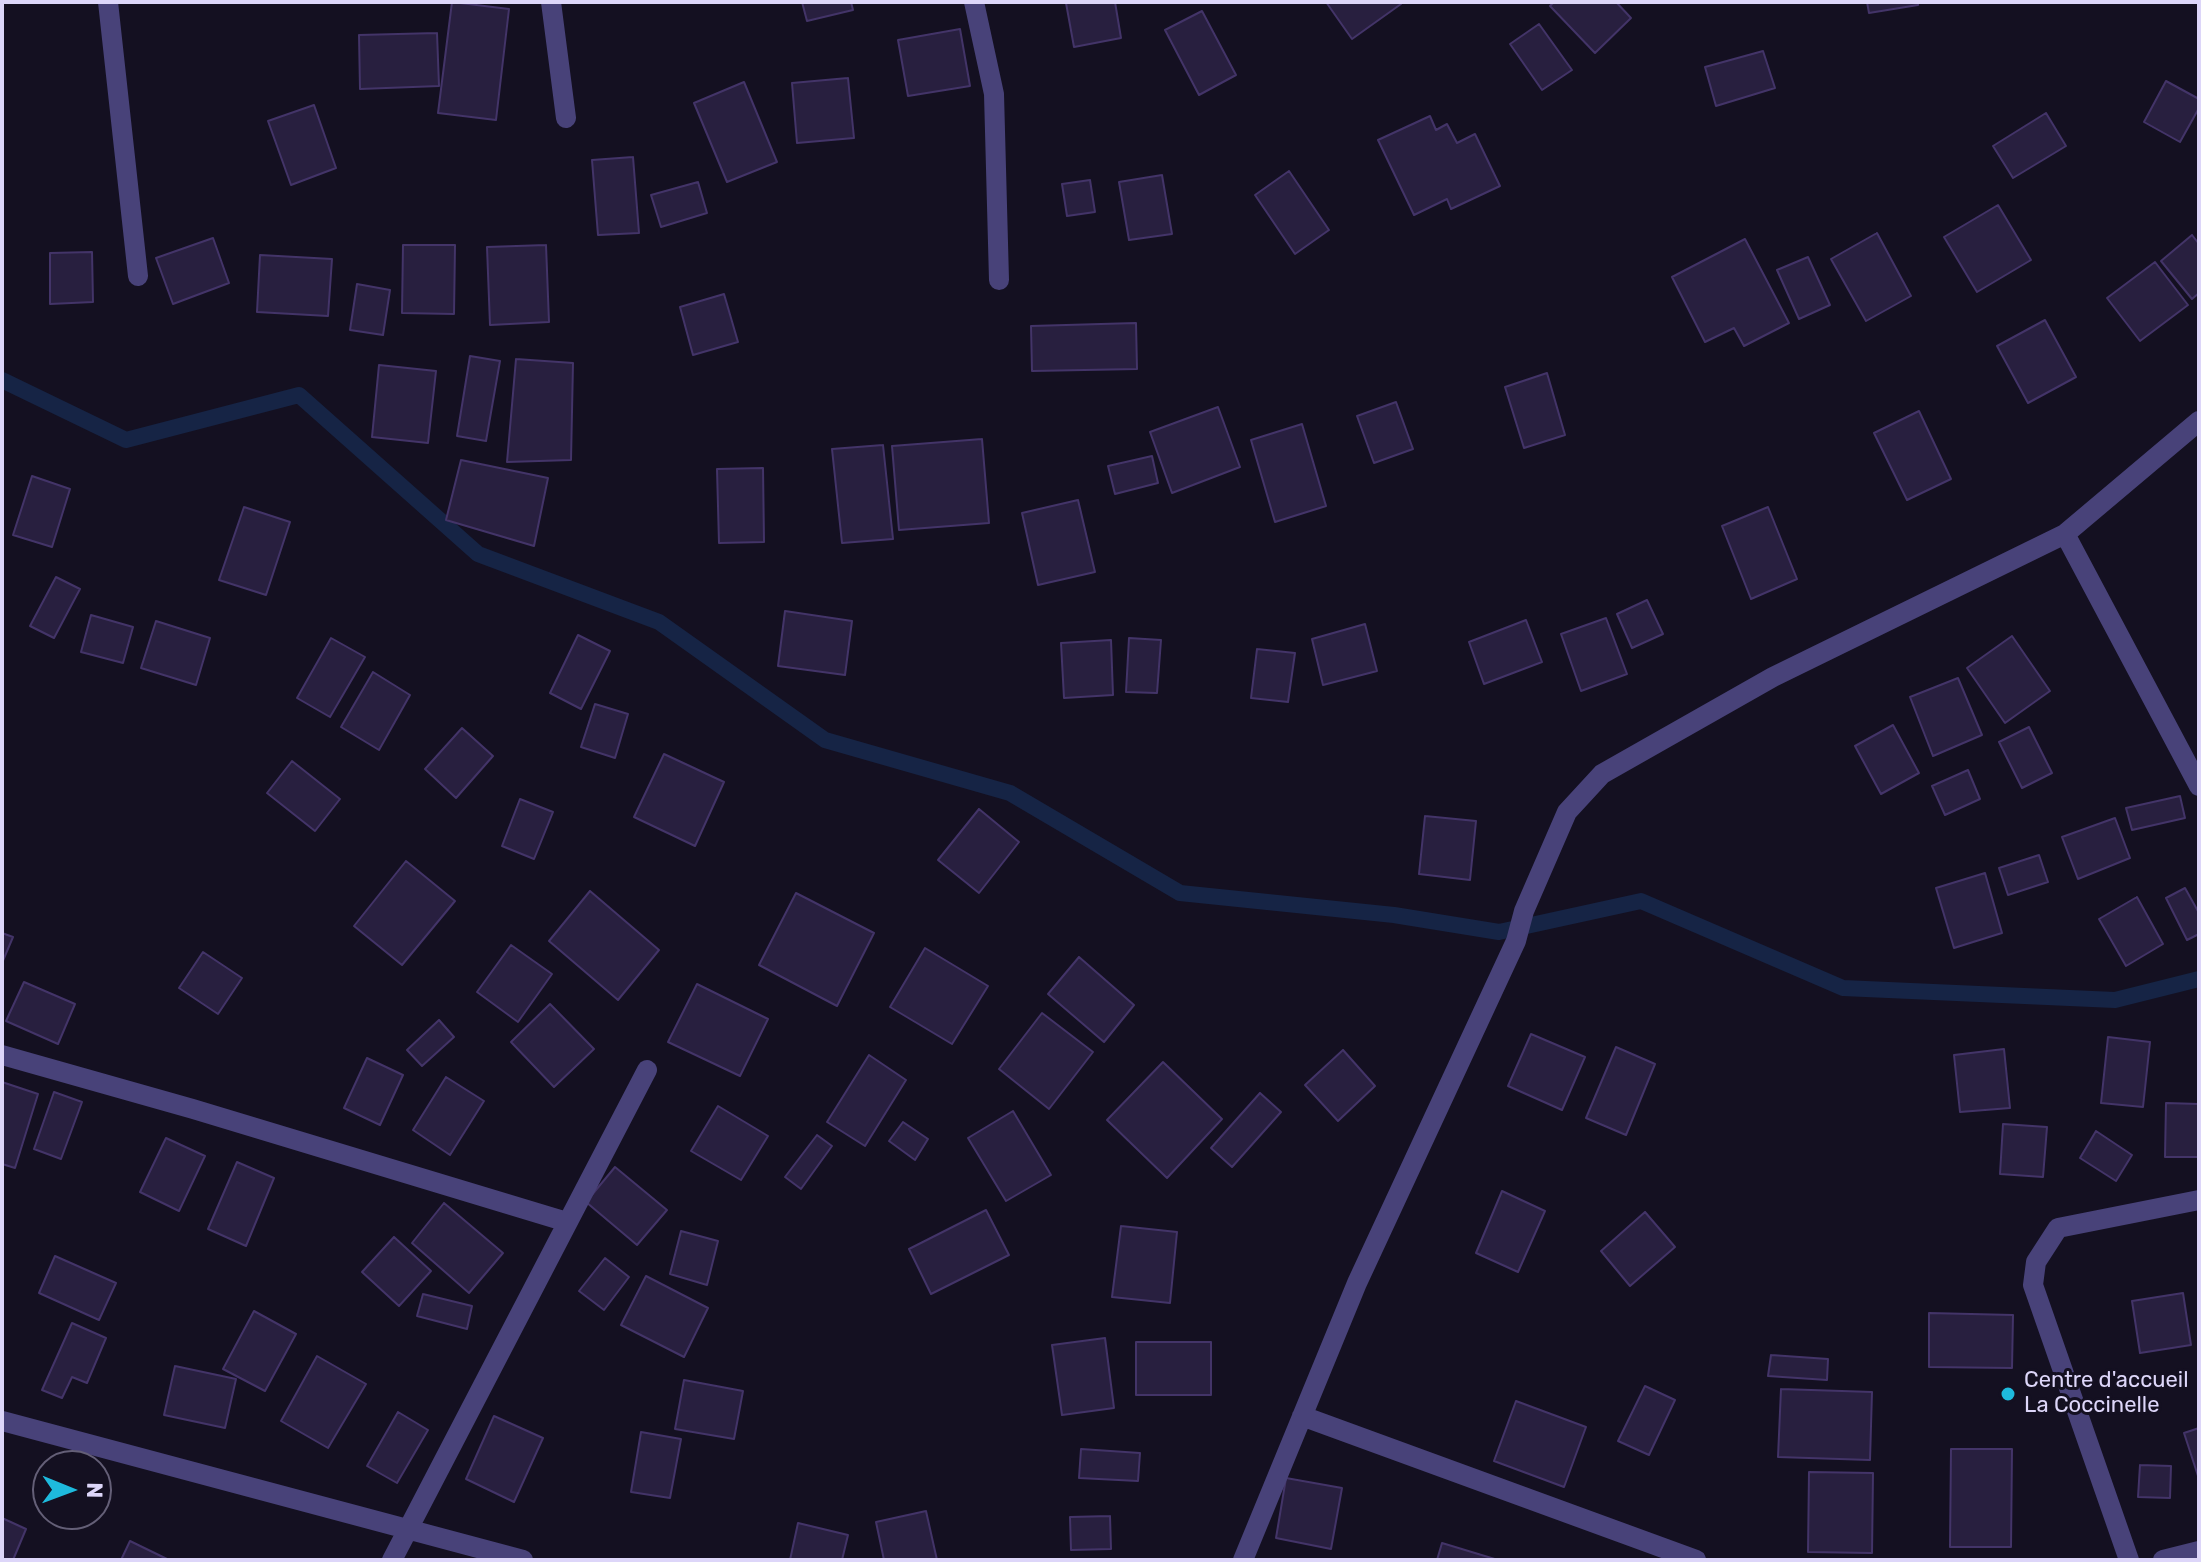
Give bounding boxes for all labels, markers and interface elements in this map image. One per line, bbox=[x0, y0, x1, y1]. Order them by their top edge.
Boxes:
place label: Centre d'accueil La Coccinelle bbox=[2024, 1368, 2189, 1420]
marker: Centre d'accueil La Coccinelle bbox=[1999, 1385, 2017, 1403]
north arrow bbox=[32, 1450, 112, 1530]
text: N bbox=[81, 1482, 108, 1499]

